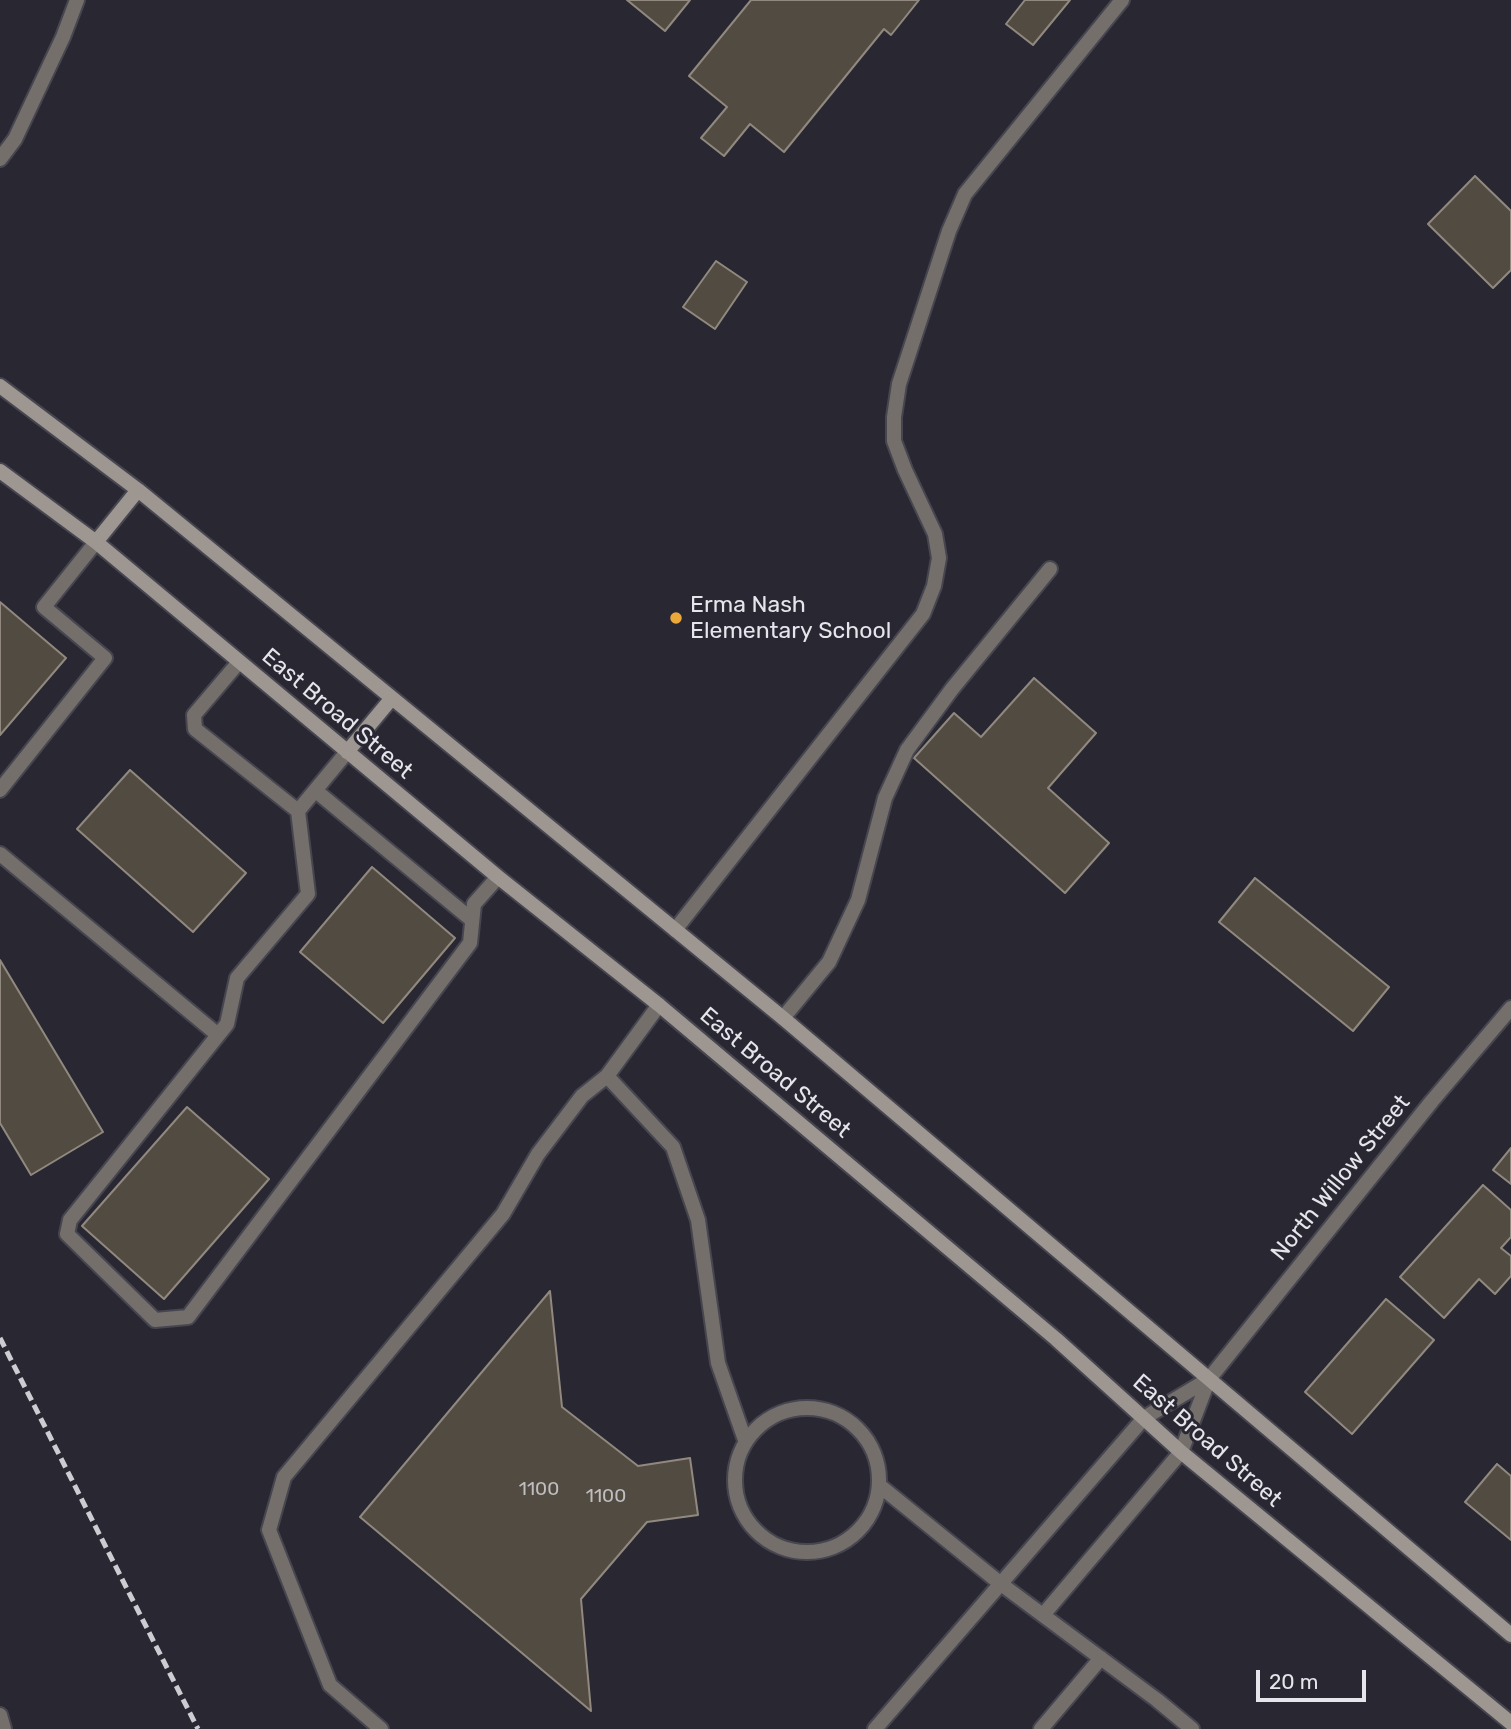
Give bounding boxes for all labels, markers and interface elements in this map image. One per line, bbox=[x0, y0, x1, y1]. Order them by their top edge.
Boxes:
place label: Erma Nash Elementary School bbox=[690, 591, 891, 645]
marker: Erma Nash Elementary School bbox=[668, 610, 684, 626]
street label: East Broad Street bbox=[256, 643, 418, 785]
street label: East Broad Street bbox=[694, 1002, 856, 1144]
street label: North Willow Street bbox=[1266, 1090, 1416, 1266]
street label: East Broad Street bbox=[1127, 1369, 1287, 1513]
house number: 1100 bbox=[519, 1479, 559, 1501]
house number: 1100 bbox=[586, 1486, 626, 1508]
scale bar bbox=[1259, 1656, 1369, 1700]
text: 20 m bbox=[1269, 1669, 1318, 1694]

